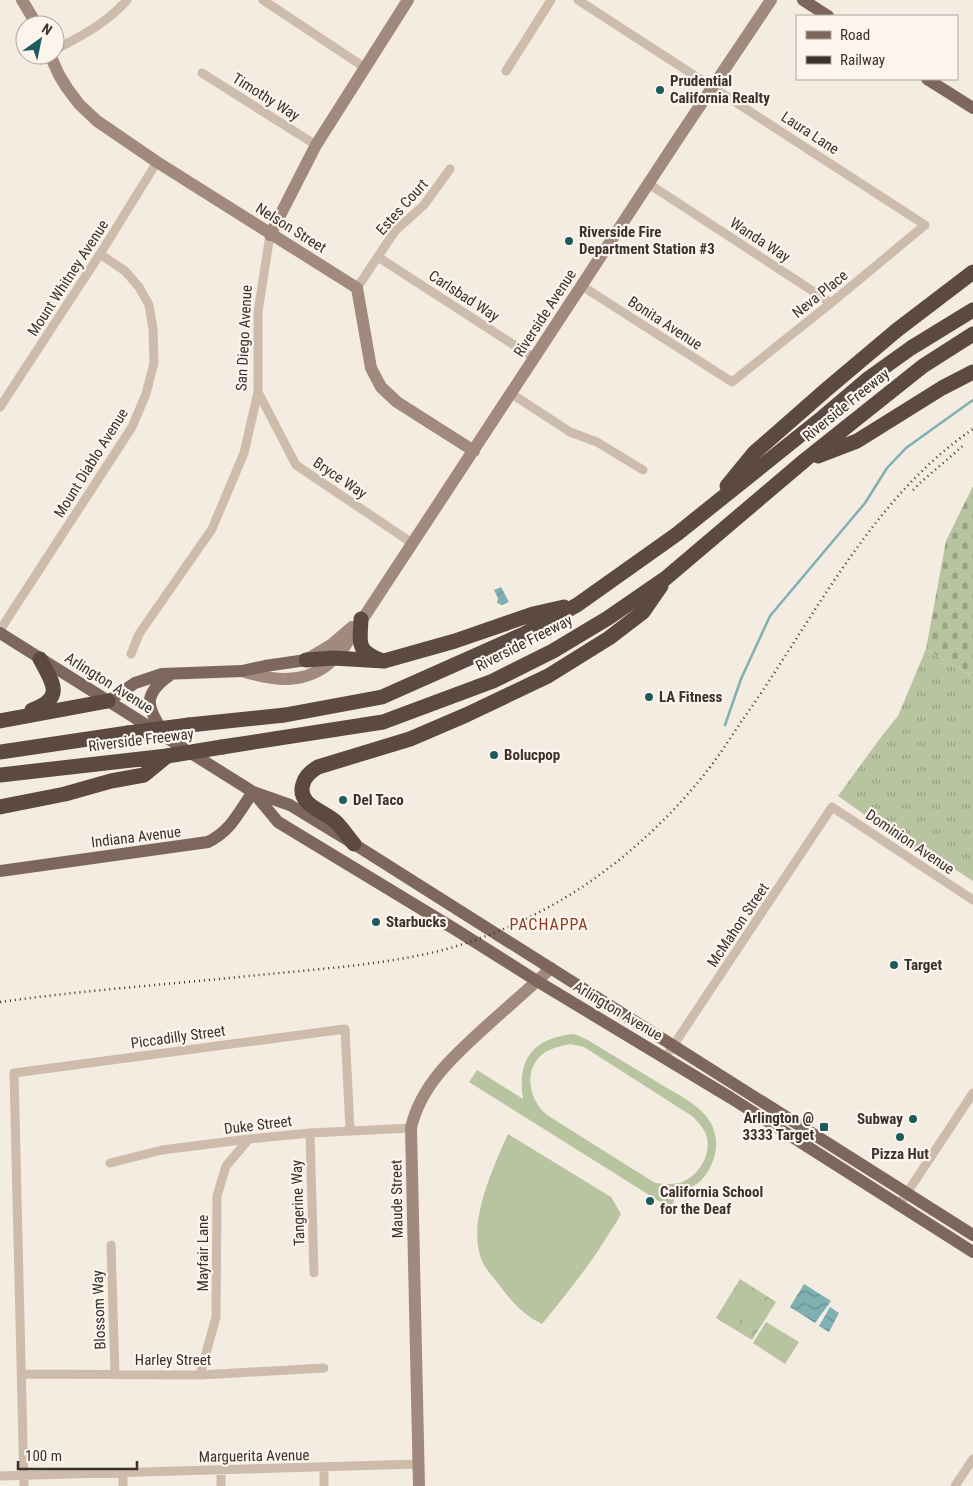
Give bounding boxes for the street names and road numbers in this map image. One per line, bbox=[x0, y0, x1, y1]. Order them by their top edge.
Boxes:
street label: Timothy Way bbox=[229, 69, 303, 125]
street label: Laura Lane bbox=[778, 108, 842, 158]
street label: Estes Court bbox=[372, 175, 432, 239]
street label: Nelson Street bbox=[252, 199, 330, 257]
street label: Wanda Way bbox=[726, 214, 794, 266]
street label: Mount Whitney Avenue bbox=[24, 217, 112, 339]
street label: Riverside Avenue bbox=[510, 266, 580, 360]
street label: Neva Place bbox=[789, 266, 851, 322]
street label: Carlsbad Way bbox=[425, 267, 503, 325]
street label: San Diego Avenue bbox=[232, 284, 256, 392]
street label: Bonita Avenue bbox=[625, 292, 705, 354]
street label: Riverside Freeway bbox=[799, 365, 893, 445]
street label: Mount Diablo Avenue bbox=[50, 405, 132, 521]
street label: Bryce Way bbox=[310, 453, 370, 503]
street label: Riverside Freeway bbox=[473, 611, 575, 675]
street label: Arlington Avenue bbox=[62, 649, 156, 717]
street label: Riverside Freeway bbox=[87, 725, 195, 755]
street label: Dominion Avenue bbox=[862, 806, 958, 878]
street label: Indiana Avenue bbox=[90, 823, 182, 851]
street label: McMahon Street bbox=[703, 880, 773, 970]
street label: Arlington Avenue bbox=[570, 977, 666, 1045]
street label: Piccadilly Street bbox=[130, 1021, 226, 1053]
street label: Duke Street bbox=[223, 1112, 293, 1138]
street label: Maude Street bbox=[387, 1159, 407, 1239]
street label: Tangerine Way bbox=[288, 1160, 308, 1246]
street label: Mayfair Lane bbox=[194, 1215, 212, 1291]
street label: Blossom Way bbox=[89, 1270, 109, 1350]
street label: Harley Street bbox=[135, 1351, 211, 1369]
street label: Marguerita Avenue bbox=[198, 1446, 310, 1466]

